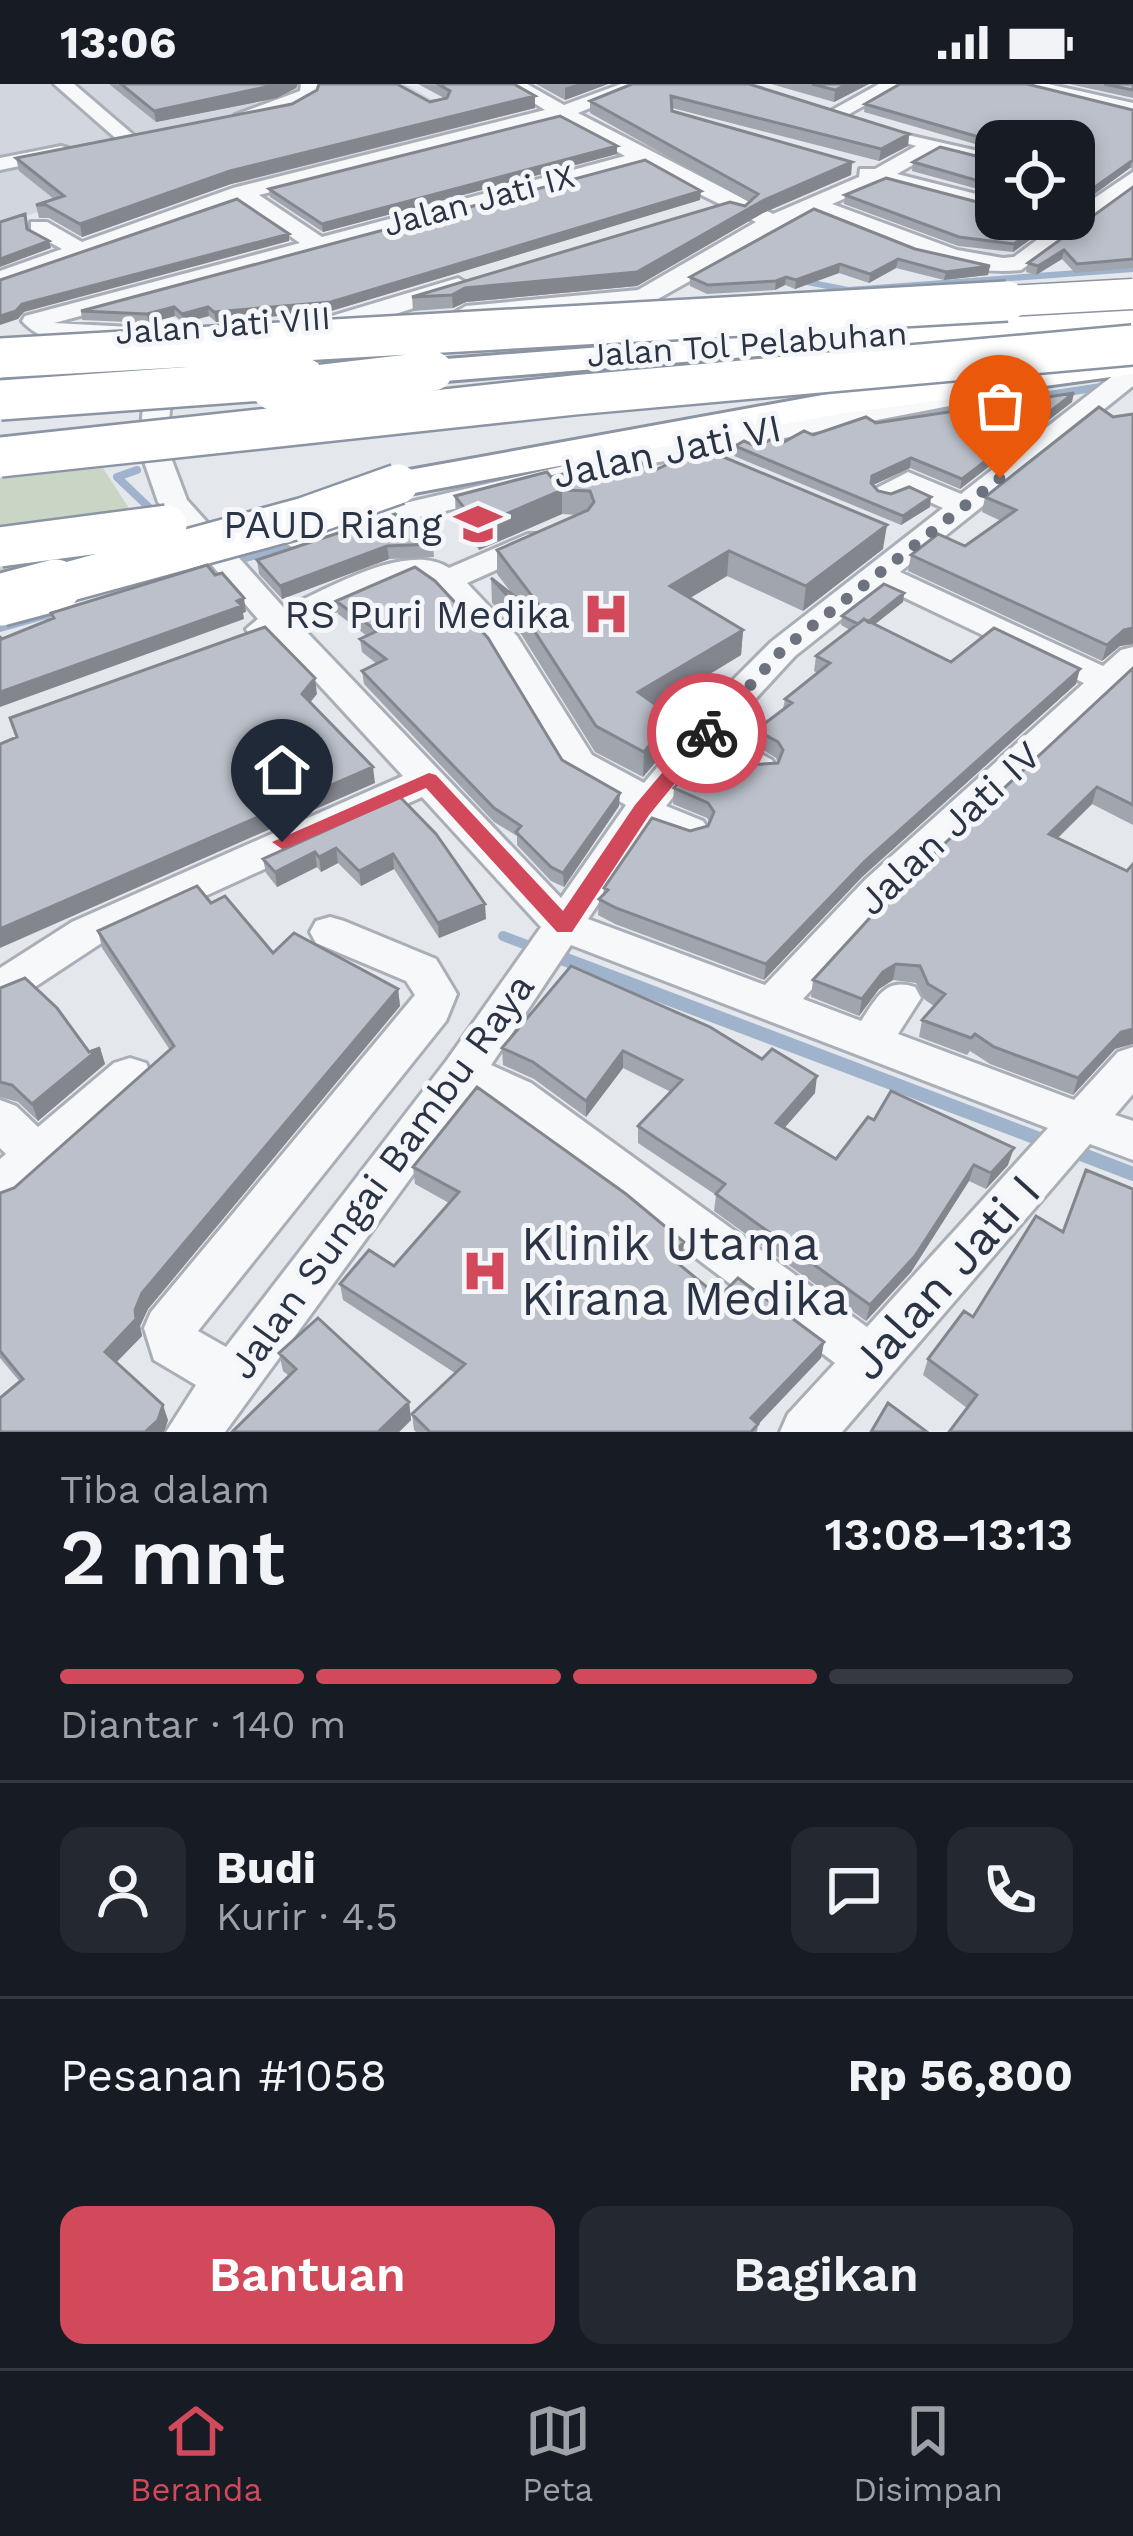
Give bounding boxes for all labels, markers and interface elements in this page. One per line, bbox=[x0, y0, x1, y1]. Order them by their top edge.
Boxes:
text: 13:06 bbox=[60, 16, 176, 69]
map controls bbox=[975, 120, 1095, 240]
button: locate bbox=[975, 120, 1095, 240]
street label: Jalan Jati IX bbox=[379, 156, 579, 244]
street label: Jalan Jati VIII bbox=[114, 298, 332, 352]
street label: Jalan Tol Pelabuhan bbox=[586, 313, 908, 375]
pin bbox=[949, 355, 1051, 478]
icon: bag bbox=[967, 373, 1033, 439]
street label: Jalan Jati VI bbox=[549, 405, 785, 497]
school or university icon: PAUD Riang bbox=[453, 499, 503, 549]
place label: PAUD Riang bbox=[223, 502, 442, 547]
hospital icon: RS Puri Medika bbox=[581, 589, 631, 639]
place label: RS Puri Medika bbox=[284, 592, 570, 637]
courier bbox=[647, 673, 767, 793]
icon: bike bbox=[674, 700, 740, 766]
pin bbox=[231, 719, 333, 842]
street label: Jalan Jati IV bbox=[848, 732, 1050, 924]
icon: home bbox=[249, 737, 315, 803]
street label: Jalan Sungai Bambu Raya bbox=[219, 965, 543, 1387]
street label: Jalan Jati I bbox=[838, 1163, 1052, 1391]
place label: Klinik Utama Kirana Medika bbox=[521, 1215, 849, 1327]
hospital icon: Klinik Utama Kirana Medika bbox=[460, 1246, 510, 1296]
text: Tiba dalam bbox=[60, 1467, 270, 1512]
text: 13:08–13:13 bbox=[825, 1508, 1073, 1561]
text: 2 mnt bbox=[60, 1511, 285, 1603]
text: Diantar · 140 m bbox=[60, 1702, 346, 1747]
button: person bbox=[60, 1827, 186, 1953]
button: chat bbox=[791, 1827, 917, 1953]
button: phone bbox=[947, 1827, 1073, 1953]
text: Budi bbox=[216, 1841, 316, 1894]
text: Kurir · 4.5 bbox=[216, 1894, 398, 1939]
text: Pesanan #1058 bbox=[60, 2049, 387, 2102]
text: Rp 56,800 bbox=[848, 2049, 1073, 2102]
button: Bantuan bbox=[60, 2206, 555, 2344]
button: Bagikan bbox=[579, 2206, 1073, 2344]
tab: Beranda bbox=[130, 2398, 262, 2509]
tab: Peta bbox=[522, 2398, 593, 2509]
tab: Disimpan bbox=[853, 2398, 1003, 2509]

